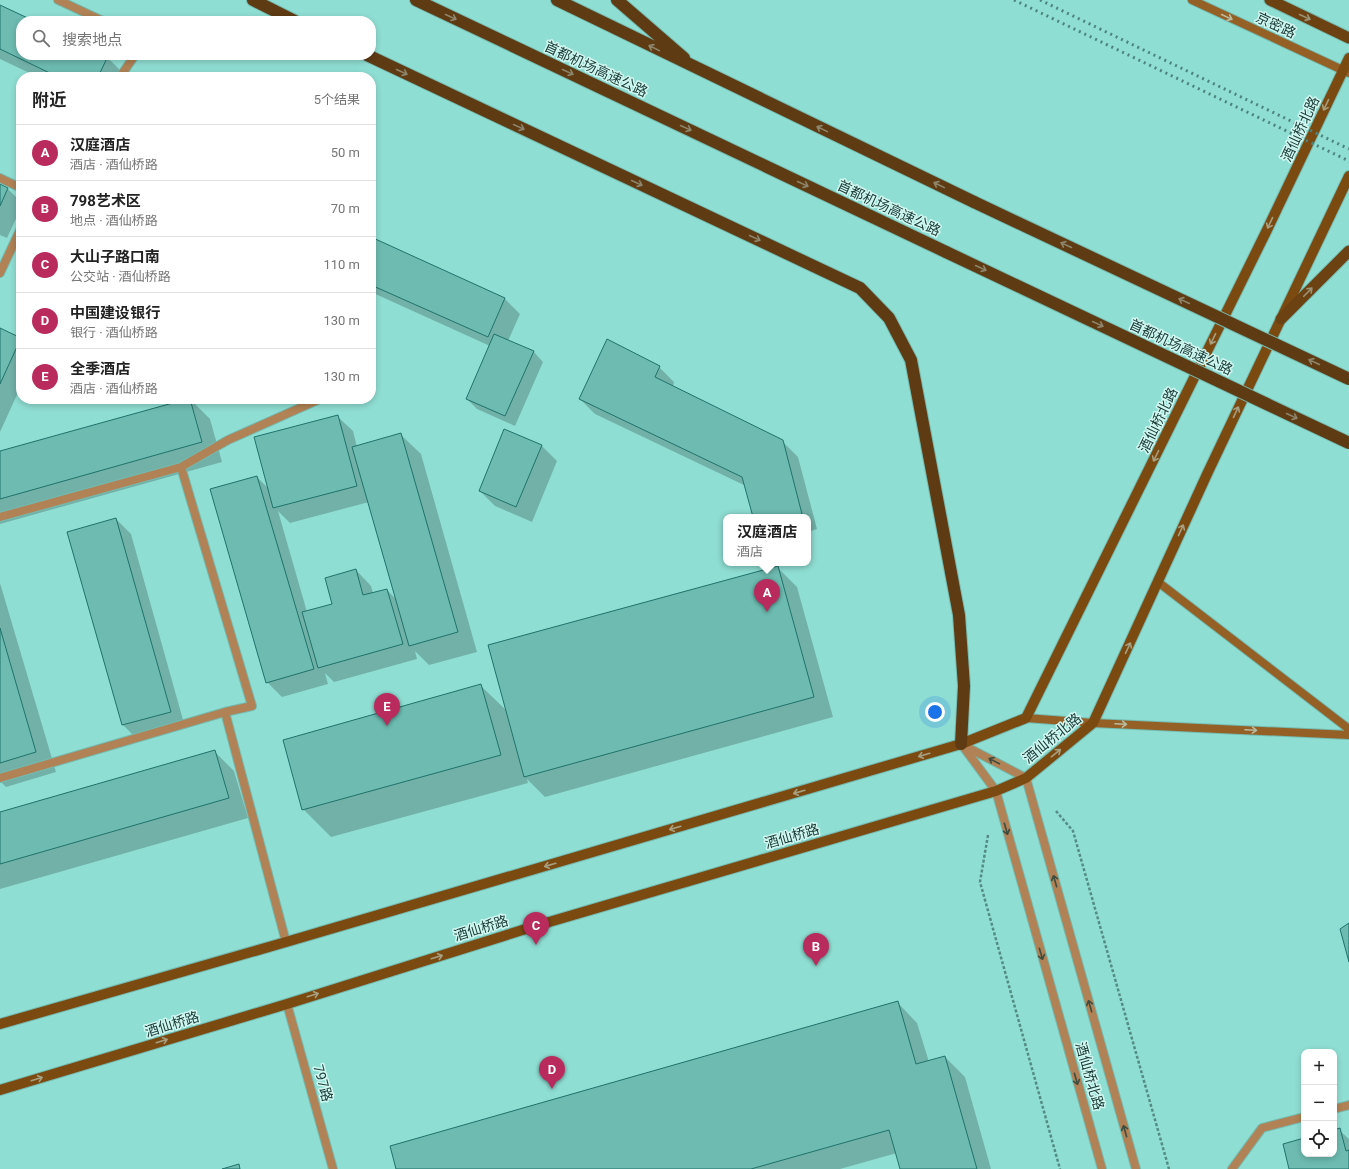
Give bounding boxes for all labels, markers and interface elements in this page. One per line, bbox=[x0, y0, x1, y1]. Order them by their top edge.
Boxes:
street label: 京密路 bbox=[1254, 9, 1298, 41]
one-way arrow bbox=[1221, 13, 1233, 21]
one-way arrow bbox=[444, 14, 456, 21]
one-way arrow bbox=[1299, 14, 1311, 21]
search box bbox=[16, 16, 376, 60]
icon: search bbox=[30, 27, 52, 49]
text: 搜索地点 bbox=[62, 31, 122, 49]
street label: 首都机场高速公路 bbox=[542, 38, 650, 100]
one-way arrow bbox=[649, 44, 661, 51]
one-way arrow bbox=[396, 69, 408, 76]
one-way arrow bbox=[562, 69, 574, 76]
text: 附近 bbox=[32, 90, 66, 110]
text: 5个结果 bbox=[314, 92, 360, 107]
street label: 酒仙桥北路 bbox=[1278, 94, 1322, 164]
one-way arrow bbox=[1322, 99, 1329, 111]
one-way arrow bbox=[513, 124, 525, 131]
one-way arrow bbox=[679, 125, 691, 132]
one-way arrow bbox=[816, 125, 828, 132]
text: 汉庭酒店 bbox=[70, 136, 130, 154]
text: A bbox=[41, 145, 49, 160]
text: 50 m bbox=[331, 145, 360, 160]
text: 酒店 · 酒仙桥路 bbox=[70, 157, 158, 172]
street label: 首都机场高速公路 bbox=[835, 177, 943, 239]
one-way arrow bbox=[631, 180, 643, 187]
one-way arrow bbox=[797, 181, 809, 188]
one-way arrow bbox=[933, 181, 945, 188]
text: 798艺术区 bbox=[70, 192, 141, 210]
text: B bbox=[41, 201, 49, 216]
text: 70 m bbox=[331, 201, 360, 216]
text: 地点 · 酒仙桥路 bbox=[70, 213, 158, 228]
one-way arrow bbox=[1266, 216, 1273, 228]
one-way arrow bbox=[748, 235, 760, 242]
one-way arrow bbox=[1060, 241, 1072, 249]
text: 大山子路口南 bbox=[70, 248, 160, 266]
text: C bbox=[41, 257, 49, 272]
text: 110 m bbox=[323, 257, 360, 272]
one-way arrow bbox=[975, 265, 987, 272]
text: 公交站 · 酒仙桥路 bbox=[70, 269, 171, 284]
one-way arrow bbox=[1303, 287, 1313, 296]
one-way arrow bbox=[1178, 297, 1190, 304]
text: 中国建设银行 bbox=[70, 304, 160, 322]
text: D bbox=[41, 313, 49, 328]
text: 130 m bbox=[323, 313, 360, 328]
street label: 首都机场高速公路 bbox=[1127, 316, 1235, 378]
one-way arrow bbox=[1092, 321, 1104, 328]
text: 银行 · 酒仙桥路 bbox=[70, 325, 158, 340]
one-way arrow bbox=[1209, 333, 1216, 345]
one-way arrow bbox=[1308, 358, 1320, 365]
text: 全季酒店 bbox=[70, 360, 130, 378]
text: E bbox=[41, 369, 49, 384]
text: 130 m bbox=[323, 369, 360, 384]
text: 酒店 · 酒仙桥路 bbox=[70, 381, 158, 396]
street label: 酒仙桥北路 bbox=[1135, 385, 1181, 455]
one-way arrow bbox=[1233, 406, 1240, 418]
one-way arrow bbox=[1285, 413, 1297, 420]
one-way arrow bbox=[1152, 450, 1159, 462]
popup bbox=[723, 514, 811, 566]
text: 汉庭酒店 bbox=[737, 523, 797, 541]
one-way arrow bbox=[1178, 525, 1186, 537]
text: 酒店 bbox=[737, 544, 763, 559]
pin: A bbox=[754, 579, 780, 612]
one-way arrow bbox=[1125, 643, 1132, 655]
pin: E bbox=[374, 693, 400, 726]
your location bbox=[925, 702, 945, 722]
street label: 酒仙桥北路 bbox=[1020, 710, 1084, 766]
one-way arrow bbox=[1114, 721, 1127, 728]
one-way arrow bbox=[1244, 727, 1257, 734]
one-way arrow bbox=[1051, 749, 1061, 758]
one-way arrow bbox=[918, 752, 931, 759]
one-way arrow bbox=[988, 757, 1000, 764]
one-way arrow bbox=[793, 789, 806, 796]
street label: 酒仙桥路 bbox=[763, 821, 821, 851]
one-way arrow bbox=[1003, 822, 1010, 835]
one-way arrow bbox=[668, 825, 681, 832]
one-way arrow bbox=[544, 862, 557, 869]
one-way arrow bbox=[1051, 875, 1058, 888]
street label: 酒仙桥路 bbox=[452, 912, 510, 944]
pin: C bbox=[523, 912, 549, 945]
pin: B bbox=[803, 933, 829, 966]
one-way arrow bbox=[1038, 947, 1045, 960]
one-way arrow bbox=[431, 952, 443, 960]
one-way arrow bbox=[307, 991, 319, 999]
one-way arrow bbox=[1086, 1000, 1093, 1013]
street label: 酒仙桥路 bbox=[143, 1008, 201, 1040]
one-way arrow bbox=[155, 1037, 168, 1044]
street label: 酒仙桥北路 bbox=[1073, 1040, 1107, 1112]
map controls bbox=[1301, 1049, 1337, 1157]
button: + bbox=[1301, 1049, 1337, 1085]
pin: D bbox=[539, 1056, 565, 1089]
street label: 797路 bbox=[310, 1063, 336, 1103]
one-way arrow bbox=[1073, 1073, 1081, 1086]
one-way arrow bbox=[31, 1075, 44, 1082]
button: − bbox=[1301, 1085, 1337, 1121]
button: locate bbox=[1301, 1121, 1337, 1157]
one-way arrow bbox=[1121, 1125, 1128, 1138]

